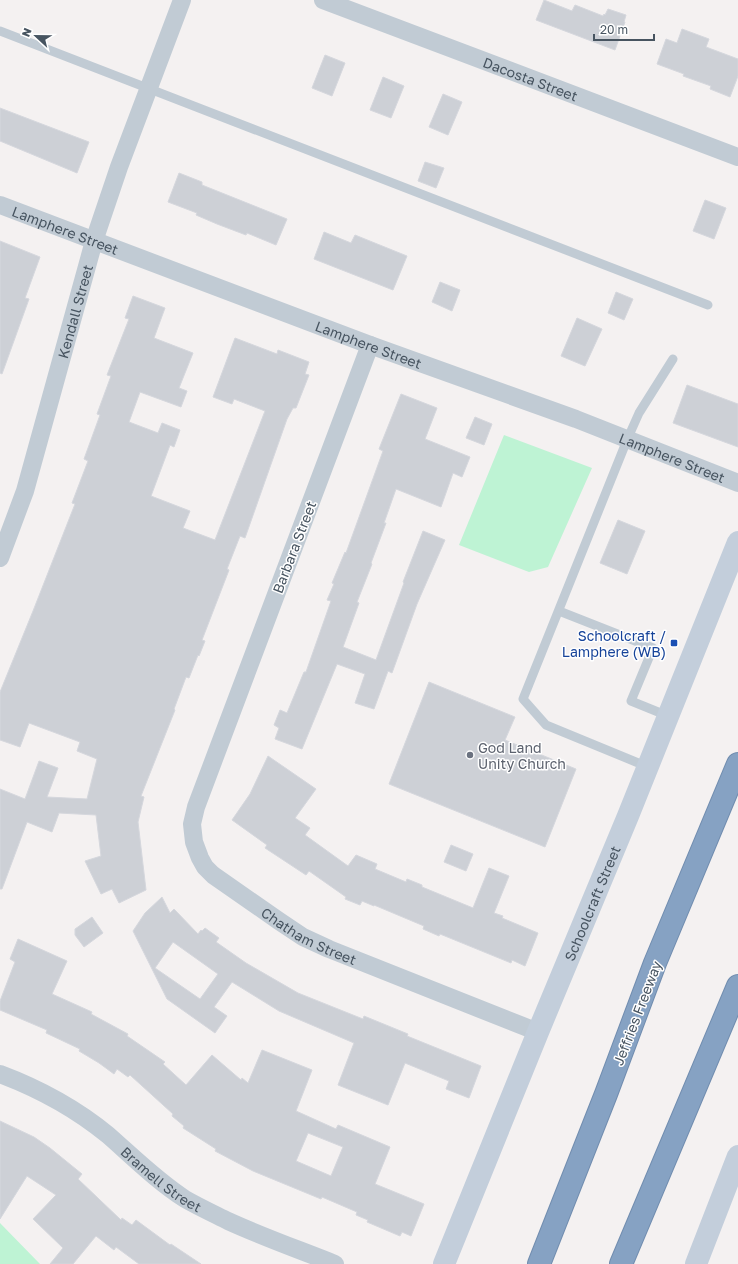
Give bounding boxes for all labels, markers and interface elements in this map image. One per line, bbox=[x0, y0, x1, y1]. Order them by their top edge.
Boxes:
north arrow bbox=[16, 16, 56, 56]
scale bar bbox=[594, 16, 654, 42]
text: 20 m bbox=[600, 22, 628, 37]
text: N bbox=[19, 26, 34, 38]
street label: Dacosta Street bbox=[481, 53, 580, 104]
street label: Lamphere Street bbox=[10, 202, 121, 258]
street label: Kendall Street bbox=[54, 262, 96, 360]
street label: Lamphere Street bbox=[313, 317, 424, 371]
street label: Lamphere Street bbox=[617, 429, 728, 486]
street label: Barbara Street bbox=[269, 498, 319, 596]
place label: Schoolcraft / Lamphere (WB) bbox=[562, 627, 666, 660]
marker: Schoolcraft / Lamphere (WB) bbox=[669, 638, 679, 648]
place label: God Land Unity Church bbox=[478, 739, 566, 772]
marker: God Land Unity Church bbox=[465, 750, 475, 760]
street label: Schoolcraft Street bbox=[560, 843, 623, 963]
street label: Chatham Street bbox=[258, 903, 359, 968]
street label: Jeffries Freeway bbox=[609, 958, 665, 1068]
street label: Bramell Street bbox=[118, 1143, 205, 1215]

